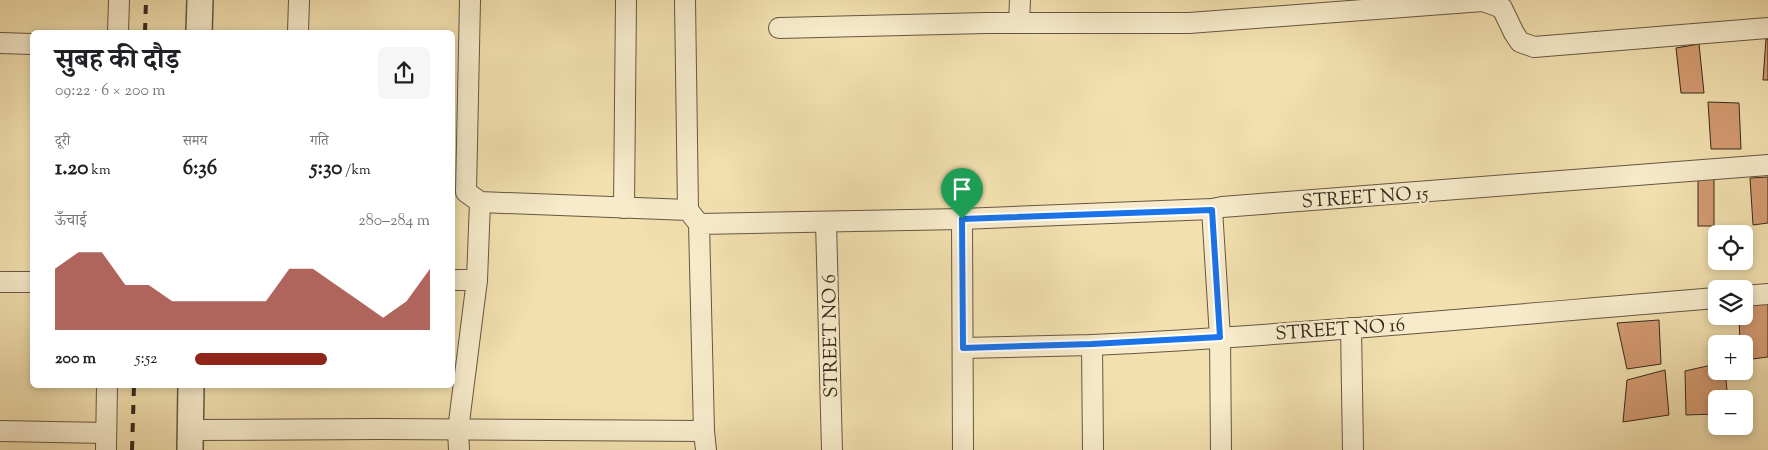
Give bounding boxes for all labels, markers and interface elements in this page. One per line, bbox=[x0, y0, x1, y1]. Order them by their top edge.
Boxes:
text: सुबह की दौड़ bbox=[55, 41, 179, 81]
button: share bbox=[378, 47, 430, 99]
text: 09:22 · 6 × 200 m bbox=[55, 80, 165, 103]
text: दूरी bbox=[55, 132, 70, 152]
text: समय bbox=[183, 132, 207, 152]
text: गति bbox=[310, 132, 329, 152]
text: 1.20 bbox=[55, 154, 88, 184]
text: 6:36 bbox=[183, 154, 217, 184]
text: 5:30 bbox=[310, 154, 342, 184]
text: km bbox=[88, 161, 111, 181]
text: /km bbox=[342, 161, 371, 181]
pin bbox=[941, 168, 983, 219]
icon: arrive bbox=[948, 175, 976, 203]
street label: STREET NO 15 bbox=[1301, 181, 1430, 216]
text: ऊँचाई bbox=[55, 210, 87, 233]
text: 280–284 m bbox=[358, 210, 430, 233]
map controls bbox=[1708, 225, 1753, 435]
button: locate bbox=[1708, 225, 1753, 270]
street label: STREET NO 6 bbox=[817, 274, 846, 398]
button: layers bbox=[1708, 280, 1753, 325]
street label: STREET NO 16 bbox=[1274, 312, 1406, 348]
button: + bbox=[1708, 335, 1753, 380]
text: 200 m bbox=[55, 348, 96, 371]
text: 5:52 bbox=[135, 348, 158, 371]
button: − bbox=[1708, 390, 1753, 435]

